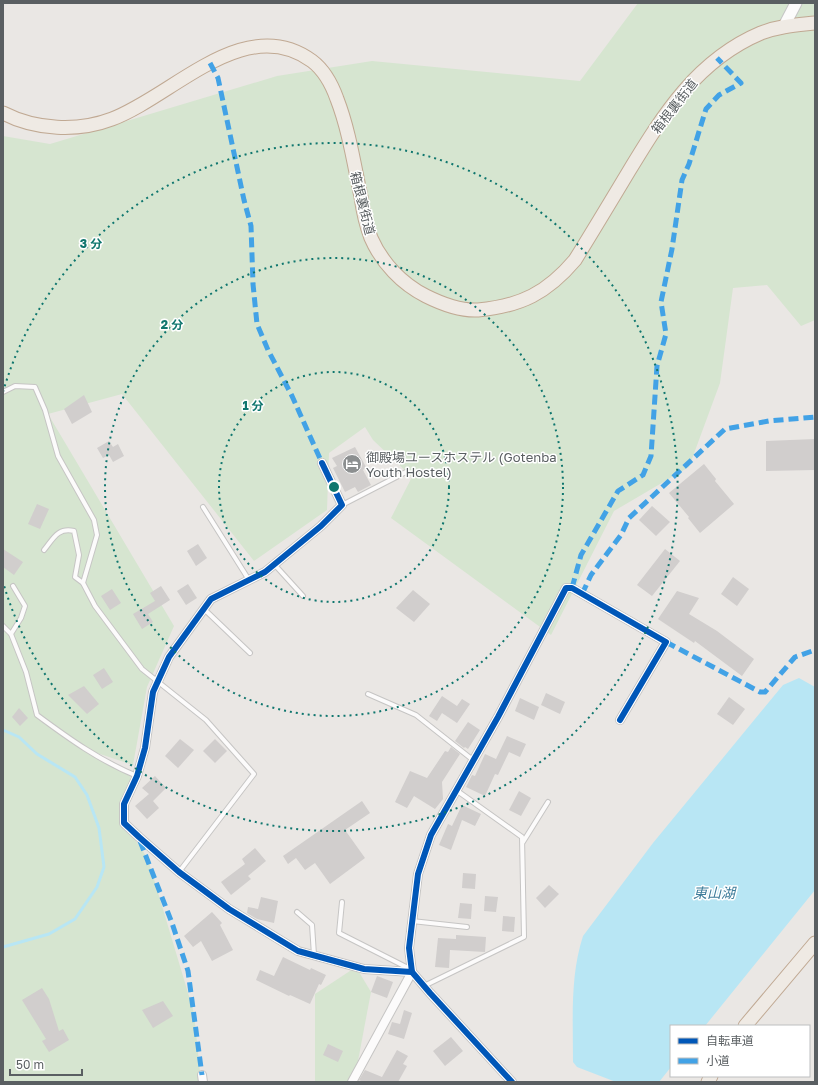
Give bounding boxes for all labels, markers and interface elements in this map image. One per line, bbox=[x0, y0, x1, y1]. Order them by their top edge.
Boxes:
street label: 箱根裏街道 bbox=[648, 75, 700, 137]
street label: 箱根裏街道 bbox=[347, 170, 379, 236]
text: 3 分 bbox=[80, 236, 102, 251]
text: 2 分 bbox=[161, 317, 183, 332]
text: 1 分 bbox=[242, 398, 264, 413]
place label: 御殿場ユースホステル (Gotenba Youth Hostel) bbox=[366, 449, 557, 480]
hotel icon: 御殿場ユースホステル (Gotenba Youth Hostel) bbox=[341, 453, 363, 475]
centre of rings bbox=[327, 480, 341, 494]
water label: 東山湖 bbox=[693, 884, 737, 901]
legend bbox=[670, 1025, 810, 1077]
text: 自転車道 bbox=[706, 1033, 754, 1048]
scale bar bbox=[10, 1051, 82, 1077]
text: 小道 bbox=[706, 1053, 730, 1068]
text: 50 m bbox=[16, 1057, 44, 1072]

